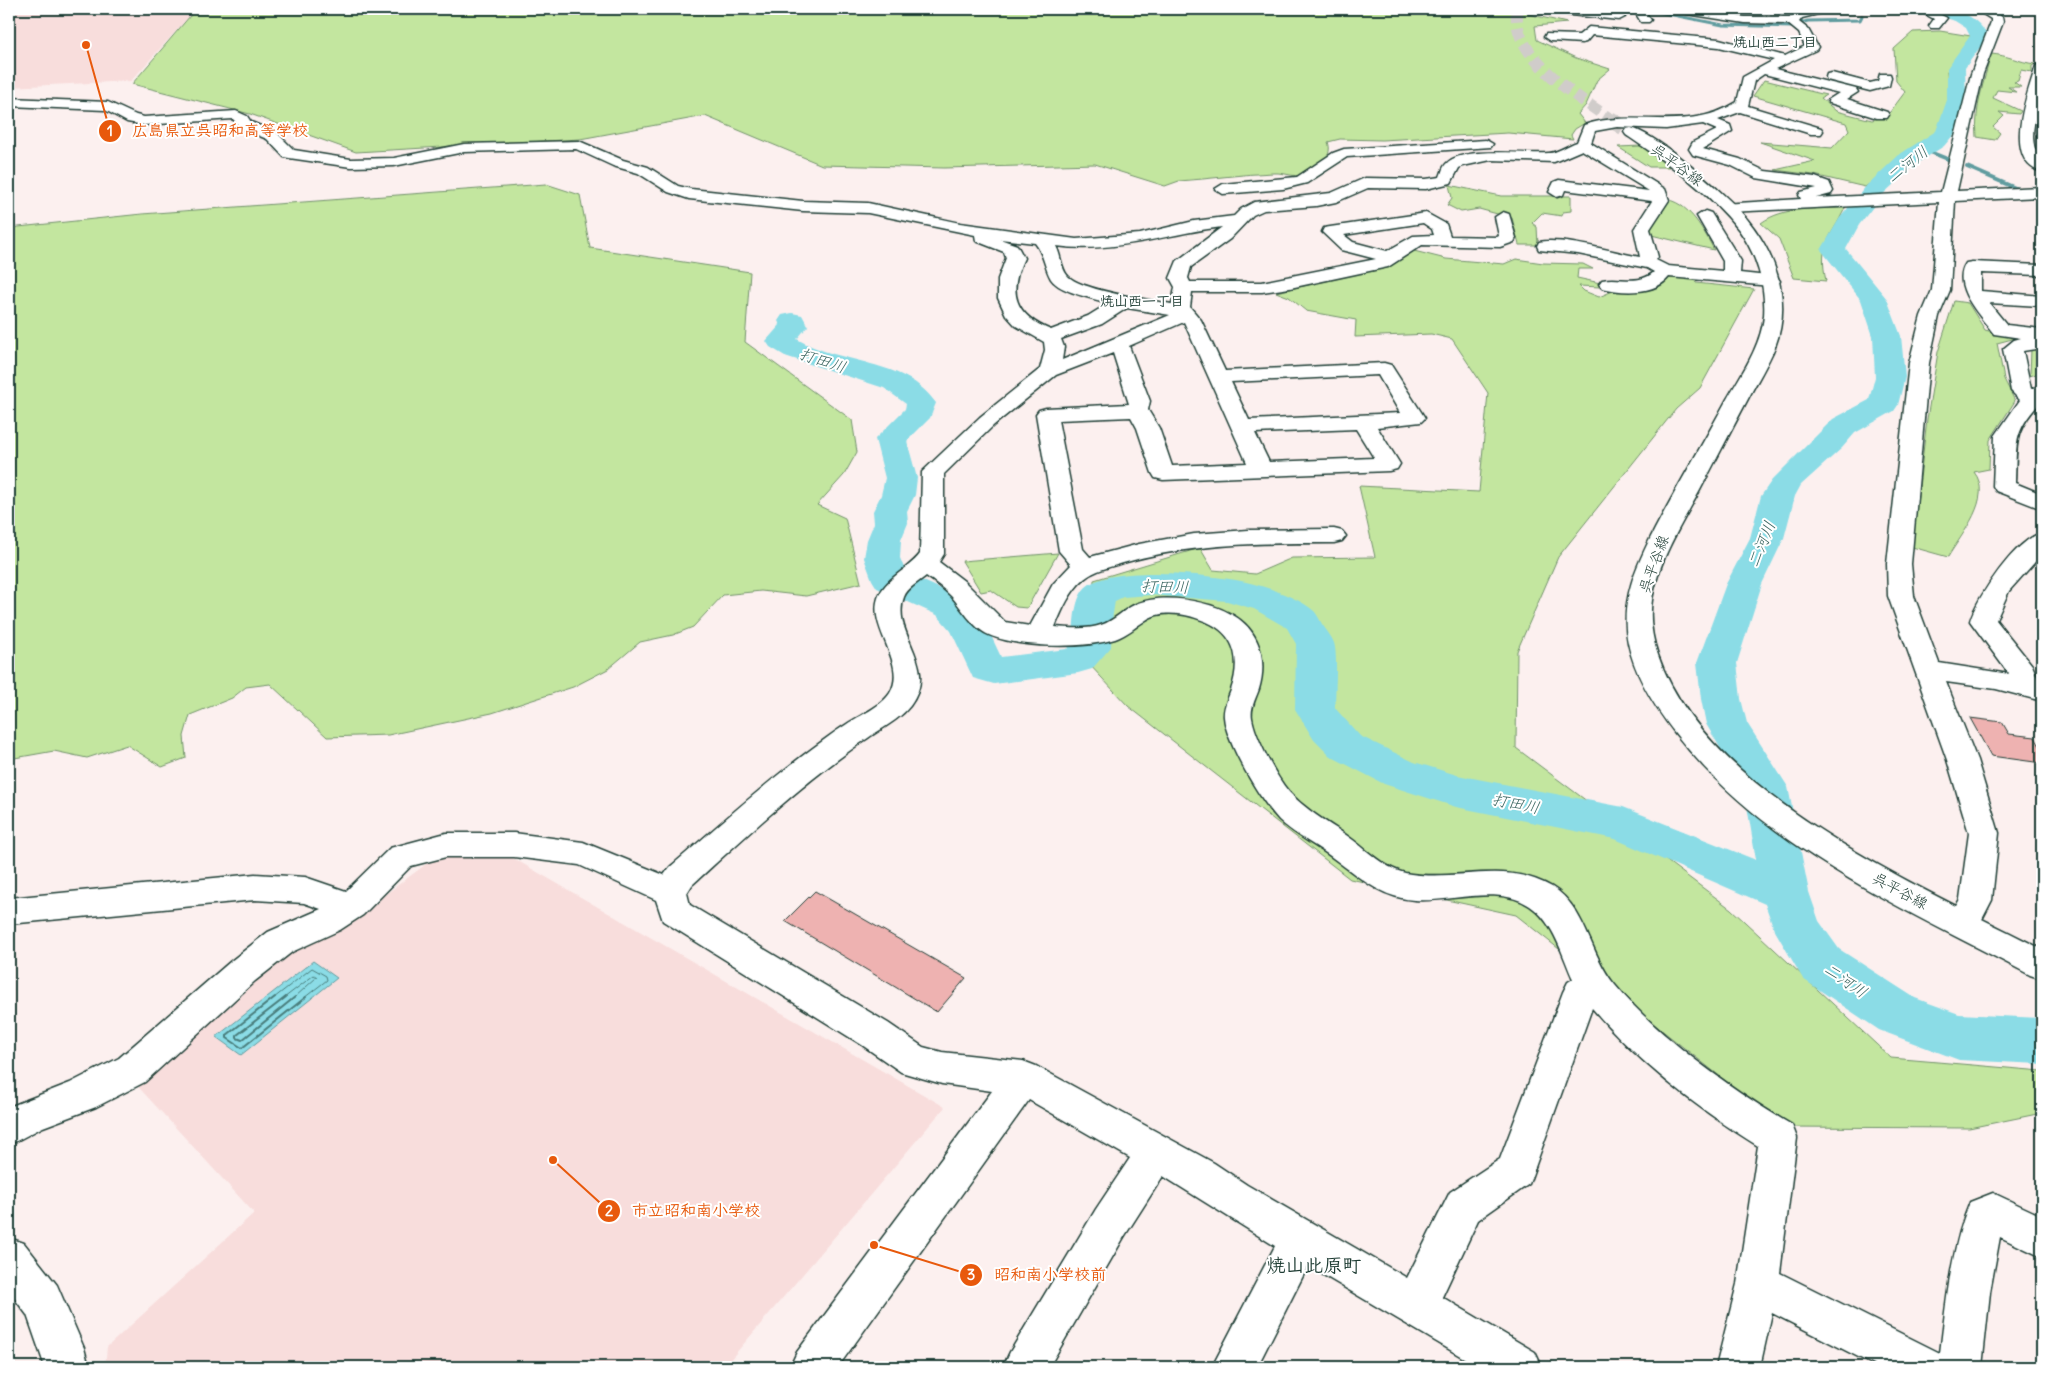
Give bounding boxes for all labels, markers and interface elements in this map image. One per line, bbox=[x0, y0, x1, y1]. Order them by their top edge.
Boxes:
district label: 焼山西二丁目 bbox=[1733, 33, 1817, 51]
callout: 広島県立呉昭和高等学校 bbox=[97, 115, 318, 146]
text: 広島県立呉昭和高等学校 bbox=[132, 120, 308, 140]
text: 1 bbox=[107, 121, 113, 140]
street label: 呉平谷線 bbox=[1647, 139, 1707, 190]
water label: 二河川 bbox=[1882, 141, 1932, 187]
district label: 焼山西一丁目 bbox=[1100, 292, 1184, 310]
water label: 打田川 bbox=[797, 343, 849, 377]
water label: 二河川 bbox=[1743, 518, 1779, 570]
street label: 呉平谷線 bbox=[1634, 532, 1673, 595]
water label: 打田川 bbox=[1141, 575, 1189, 597]
water label: 打田川 bbox=[1491, 789, 1541, 817]
street label: 呉平谷線 bbox=[1869, 868, 1931, 913]
water label: 二河川 bbox=[1821, 958, 1871, 1002]
callout: 市立昭和南小学校 bbox=[597, 1195, 770, 1226]
text: 市立昭和南小学校 bbox=[632, 1200, 760, 1220]
text: 2 bbox=[605, 1201, 613, 1220]
district label: 焼山此原町 bbox=[1266, 1253, 1362, 1277]
callout: 昭和南小学校前 bbox=[959, 1259, 1116, 1290]
text: 昭和南小学校前 bbox=[994, 1264, 1106, 1284]
text: 3 bbox=[967, 1265, 975, 1284]

